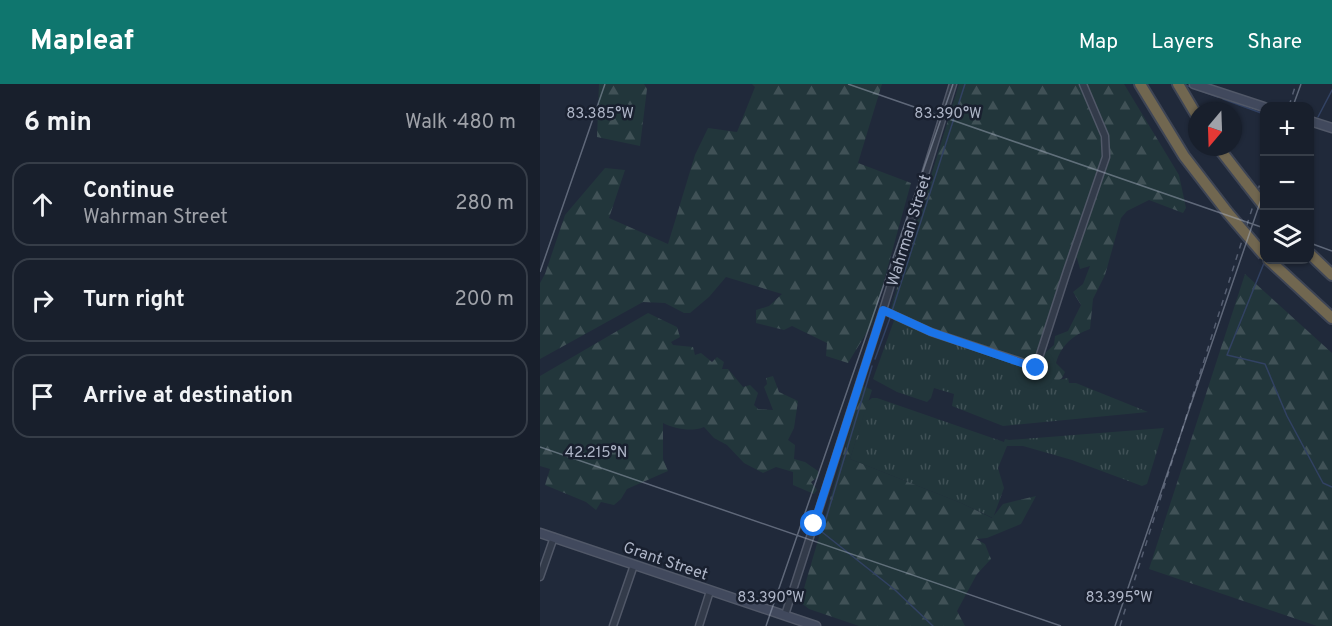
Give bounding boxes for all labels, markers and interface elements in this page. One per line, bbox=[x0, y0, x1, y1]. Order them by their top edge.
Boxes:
text: Mapleaf bbox=[30, 24, 134, 60]
text: Map bbox=[1079, 29, 1118, 56]
text: Layers bbox=[1151, 29, 1214, 56]
text: Share bbox=[1247, 29, 1302, 56]
north arrow bbox=[1188, 102, 1242, 156]
map controls bbox=[1260, 102, 1314, 264]
button: + bbox=[1260, 102, 1314, 156]
text: 83.385°W bbox=[566, 105, 634, 124]
text: 83.390°W bbox=[914, 105, 982, 124]
text: 6 min bbox=[24, 107, 92, 140]
text: Walk · 480 m bbox=[405, 110, 516, 136]
button: − bbox=[1260, 156, 1314, 210]
street label: Wahrman Street bbox=[883, 172, 936, 289]
text: Continue bbox=[83, 178, 174, 205]
icon: ahead bbox=[26, 188, 59, 221]
text: 280 m bbox=[455, 191, 514, 217]
text: Wahrman Street bbox=[83, 205, 228, 231]
button: layers bbox=[1260, 210, 1314, 264]
icon: right bbox=[26, 284, 59, 317]
text: Turn right bbox=[83, 287, 185, 314]
text: 200 m bbox=[455, 287, 514, 313]
route end bbox=[1022, 354, 1048, 380]
icon: arrive bbox=[26, 380, 59, 413]
text: Arrive at destination bbox=[83, 383, 293, 410]
text: 42.215°N bbox=[565, 444, 627, 463]
route start bbox=[800, 510, 826, 536]
street label: Grant Street bbox=[620, 538, 710, 586]
text: 83.390°W bbox=[737, 589, 805, 608]
text: 83.395°W bbox=[1085, 589, 1153, 608]

